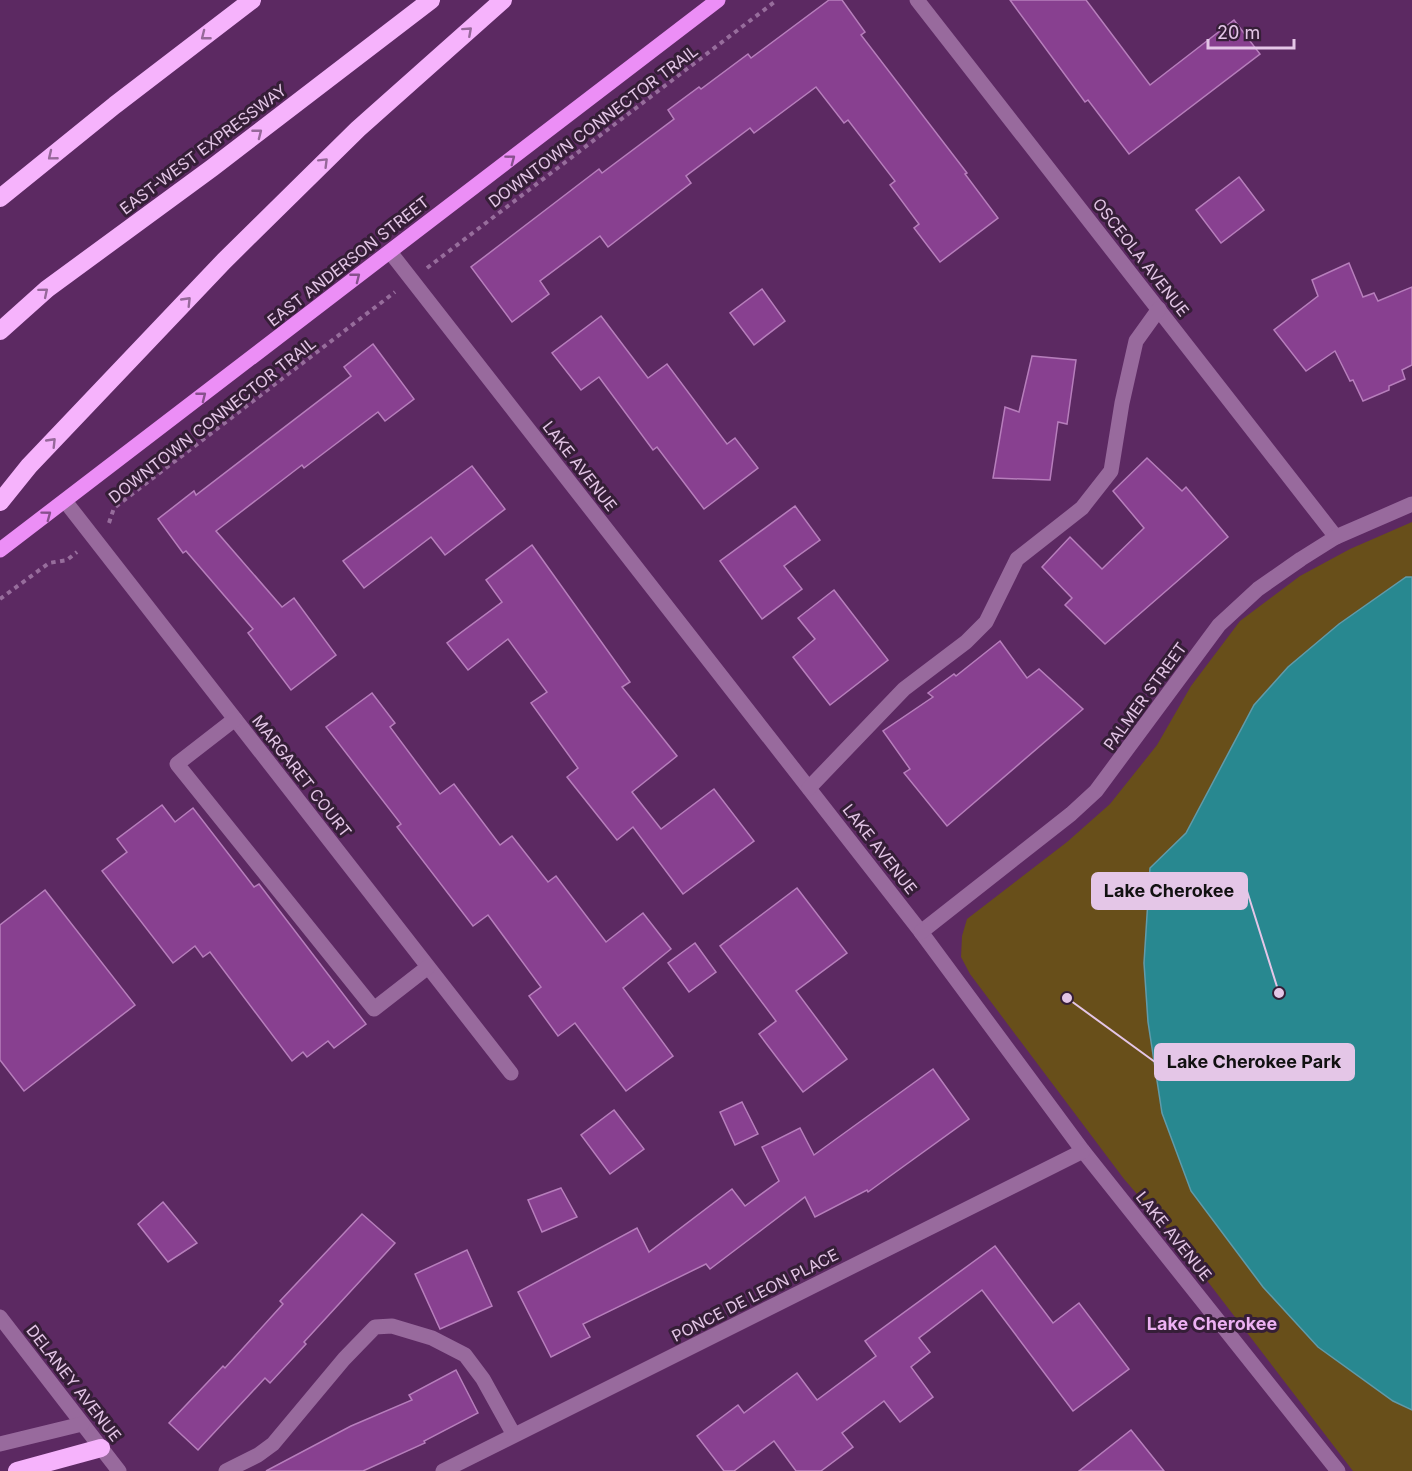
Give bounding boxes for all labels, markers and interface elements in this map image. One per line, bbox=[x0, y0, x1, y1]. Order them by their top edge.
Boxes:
scale bar bbox=[1208, 12, 1294, 50]
text: 20 m bbox=[1217, 22, 1260, 43]
one-way arrow bbox=[461, 27, 472, 38]
one-way arrow bbox=[201, 28, 212, 39]
street label: DOWNTOWN CONNECTOR TRAIL bbox=[484, 41, 702, 211]
street label: EAST-WEST EXPRESSWAY bbox=[116, 80, 291, 218]
one-way arrow bbox=[251, 129, 262, 140]
one-way arrow bbox=[48, 148, 59, 159]
one-way arrow bbox=[504, 155, 515, 166]
one-way arrow bbox=[317, 159, 328, 170]
street label: EAST ANDERSON STREET bbox=[263, 192, 433, 330]
street label: OSCEOLA AVENUE bbox=[1089, 194, 1193, 320]
one-way arrow bbox=[350, 274, 361, 285]
one-way arrow bbox=[37, 288, 48, 299]
one-way arrow bbox=[179, 297, 190, 308]
street label: DOWNTOWN CONNECTOR TRAIL bbox=[104, 333, 320, 507]
one-way arrow bbox=[195, 393, 206, 404]
street label: LAKE AVENUE bbox=[539, 417, 621, 515]
one-way arrow bbox=[45, 438, 56, 449]
one-way arrow bbox=[40, 511, 51, 522]
street label: PALMER STREET bbox=[1099, 638, 1191, 754]
street label: MARGARET COURT bbox=[248, 711, 356, 841]
street label: LAKE AVENUE bbox=[839, 800, 921, 898]
callout: Lake Cherokee bbox=[1092, 873, 1247, 909]
text: Lake Cherokee bbox=[1104, 880, 1234, 901]
callout: Lake Cherokee Park bbox=[1155, 1044, 1354, 1080]
text: Lake Cherokee Park bbox=[1167, 1051, 1342, 1072]
street label: LAKE AVENUE bbox=[1132, 1187, 1216, 1285]
street label: PONCE DE LEON PLACE bbox=[668, 1244, 842, 1346]
district label: Lake Cherokee bbox=[1147, 1313, 1277, 1334]
street label: DELANEY AVENUE bbox=[22, 1321, 126, 1445]

